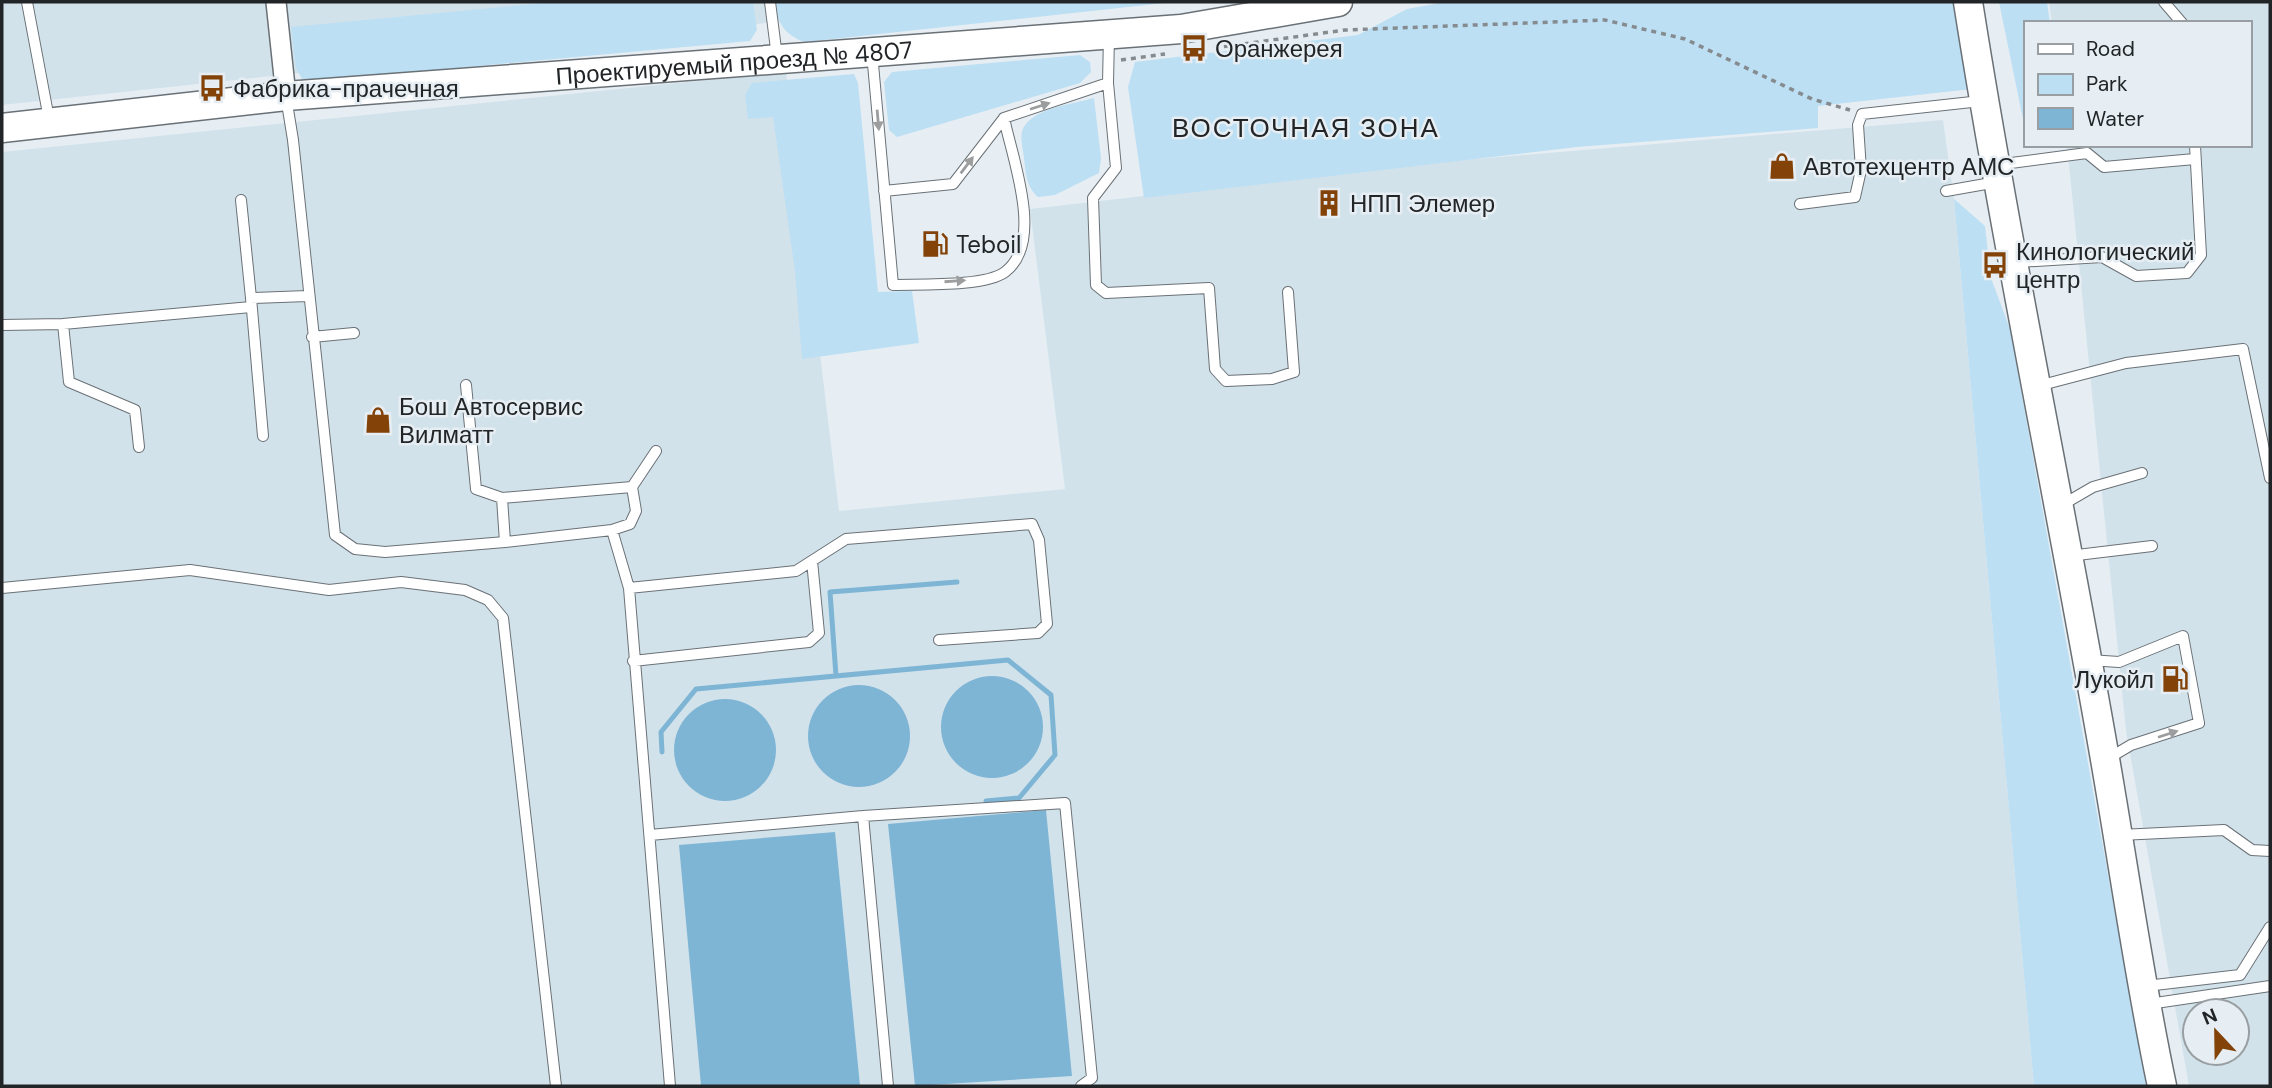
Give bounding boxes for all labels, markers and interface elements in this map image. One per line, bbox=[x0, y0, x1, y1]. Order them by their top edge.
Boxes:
legend bbox=[2024, 21, 2251, 147]
bus stop icon: Оранжерея bbox=[1179, 33, 1209, 63]
place label: Оранжерея bbox=[1215, 33, 1343, 64]
street label: Проектируемый проезд № 4807 bbox=[554, 34, 914, 91]
text: Road bbox=[2086, 35, 2135, 63]
text: Park bbox=[2086, 70, 2128, 98]
bus stop icon: Фабрика-прачечная bbox=[197, 73, 227, 103]
place label: Фабрика-прачечная bbox=[233, 73, 459, 104]
one-way arrow bbox=[1029, 100, 1050, 111]
text: Water bbox=[2086, 105, 2144, 133]
one-way arrow bbox=[873, 109, 884, 131]
district label: ВОСТОЧНАЯ ЗОНА bbox=[1172, 111, 1440, 145]
shop icon: Автотехцентр АМС bbox=[1767, 151, 1797, 181]
place label: Автотехцентр АМС bbox=[1803, 151, 2014, 182]
one-way arrow bbox=[960, 157, 975, 175]
building icon: НПП Элемер bbox=[1314, 188, 1344, 218]
place label: НПП Элемер bbox=[1350, 188, 1495, 219]
fuel station icon: Teboil bbox=[920, 229, 950, 259]
place label: Teboil bbox=[956, 229, 1021, 260]
place label: Кинологический центр bbox=[2016, 236, 2194, 295]
bus stop icon: Кинологический центр bbox=[1980, 250, 2010, 280]
one-way arrow bbox=[944, 276, 966, 287]
place label: Бош Автосервис Вилматт bbox=[399, 391, 583, 450]
shop icon: Бош Автосервис Вилматт bbox=[363, 405, 393, 435]
place label: Лукойл bbox=[2074, 664, 2154, 695]
fuel station icon: Лукойл bbox=[2160, 664, 2190, 694]
one-way arrow bbox=[2157, 728, 2178, 738]
north arrow bbox=[2181, 997, 2251, 1067]
text: N bbox=[2199, 1003, 2221, 1031]

